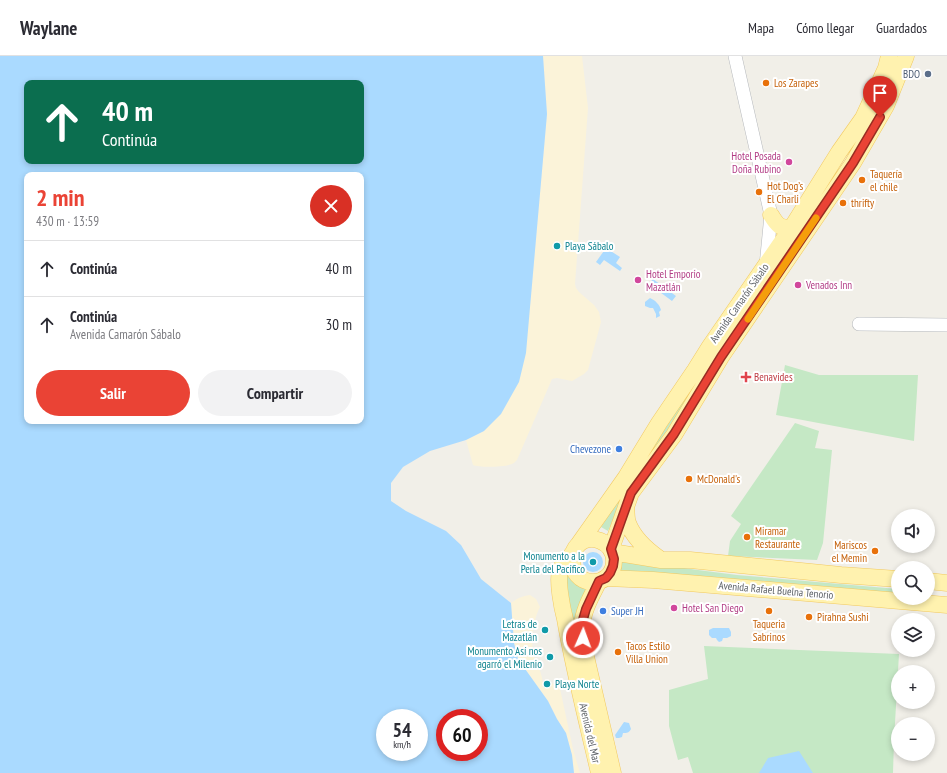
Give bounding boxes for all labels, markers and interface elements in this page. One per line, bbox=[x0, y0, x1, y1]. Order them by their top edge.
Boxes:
text: Waylane bbox=[20, 16, 77, 40]
text: Mapa bbox=[748, 19, 774, 37]
text: Cómo llegar bbox=[796, 19, 854, 37]
text: Guardados bbox=[876, 19, 927, 37]
place label: BDO bbox=[903, 67, 920, 81]
marker: BDO bbox=[923, 69, 933, 79]
place label: Los Zarapes bbox=[774, 76, 819, 90]
pin bbox=[863, 76, 897, 117]
marker: Los Zarapes bbox=[761, 78, 771, 88]
icon: arrive bbox=[869, 82, 891, 104]
text: 40 m bbox=[102, 92, 153, 129]
icon: ahead bbox=[36, 96, 88, 148]
text: Continúa bbox=[102, 128, 157, 151]
place label: Hotel Posada Doña Rubino bbox=[731, 149, 781, 176]
marker: Hotel Posada Doña Rubino bbox=[784, 157, 794, 167]
place label: Taquería el chile bbox=[870, 167, 902, 194]
marker: Taquería el chile bbox=[857, 175, 867, 185]
place label: Hot Dog’s El Charli bbox=[767, 179, 803, 206]
text: 2 min bbox=[36, 182, 84, 213]
button: close bbox=[310, 185, 352, 227]
marker: Hot Dog’s El Charli bbox=[754, 187, 764, 197]
place label: thrifty bbox=[851, 196, 875, 210]
marker: thrifty bbox=[838, 198, 848, 208]
text: 430 m · 13:59 bbox=[36, 213, 99, 230]
place label: Playa Sábalo bbox=[565, 239, 614, 253]
marker: Playa Sábalo bbox=[552, 241, 562, 251]
icon: ahead bbox=[36, 258, 58, 280]
text: Continúa bbox=[70, 259, 117, 278]
text: 40 m bbox=[326, 259, 352, 278]
street label: Avenida Camarón Sábalo bbox=[706, 260, 772, 345]
place label: Hotel Emporio Mazatlán bbox=[646, 267, 701, 294]
marker: Hotel Emporio Mazatlán bbox=[633, 275, 643, 285]
place label: Venados Inn bbox=[805, 278, 852, 292]
marker: Venados Inn bbox=[793, 280, 803, 290]
text: Continúa bbox=[70, 307, 117, 326]
icon: ahead bbox=[36, 314, 58, 336]
text: 30 m bbox=[326, 315, 352, 334]
text: Avenida Camarón Sábalo bbox=[70, 326, 181, 343]
button: Salir bbox=[36, 370, 190, 416]
button: Compartir bbox=[198, 370, 352, 416]
place label: Benavides bbox=[754, 370, 793, 384]
marker: Benavides bbox=[741, 372, 751, 382]
place label: Chevezone bbox=[570, 442, 611, 456]
marker: Chevezone bbox=[614, 444, 624, 454]
place label: McDonald's bbox=[697, 472, 740, 486]
marker: McDonald's bbox=[684, 474, 694, 484]
map controls bbox=[891, 509, 935, 761]
button: sound bbox=[891, 509, 935, 553]
place label: Miramar Restaurante bbox=[755, 524, 800, 551]
marker: Miramar Restaurante bbox=[742, 532, 752, 542]
place label: Mariscos el Memin bbox=[832, 538, 867, 565]
marker: Mariscos el Memin bbox=[870, 546, 880, 556]
place label: Monumento a la Perla del Pacífico bbox=[521, 549, 585, 576]
marker: Monumento a la Perla del Pacífico bbox=[588, 557, 598, 567]
button: search bbox=[891, 561, 935, 605]
street label: Avenida Rafael Buelna Tenorio bbox=[718, 578, 834, 602]
place label: Hotel San Diego bbox=[682, 601, 744, 615]
marker: Hotel San Diego bbox=[669, 603, 679, 613]
place label: Super JH bbox=[611, 604, 644, 618]
marker: Super JH bbox=[598, 606, 608, 616]
marker: Taqueria Sabrinos bbox=[764, 606, 774, 616]
place label: Pirahna Sushi bbox=[817, 610, 869, 624]
marker: Pirahna Sushi bbox=[804, 612, 814, 622]
button: layers bbox=[891, 613, 935, 657]
place label: Letras de Mazatlán bbox=[502, 617, 537, 644]
position arrow bbox=[562, 617, 604, 659]
place label: Taqueria Sabrinos bbox=[753, 617, 786, 644]
marker: Letras de Mazatlán bbox=[540, 625, 550, 635]
place label: Tacos Estilo Villa Union bbox=[625, 639, 670, 666]
place label: Monumento Así nos agarró el Milenio bbox=[467, 644, 542, 671]
marker: Tacos Estilo Villa Union bbox=[613, 647, 623, 657]
marker: Monumento Así nos agarró el Milenio bbox=[545, 652, 555, 662]
button: + bbox=[891, 665, 935, 709]
place label: Playa Norte bbox=[555, 677, 600, 691]
marker: Playa Norte bbox=[542, 679, 552, 689]
street label: Avenida del Mar bbox=[576, 702, 604, 764]
speed limit sign: 60 bbox=[436, 709, 488, 761]
text: 54 bbox=[392, 717, 412, 743]
button: − bbox=[891, 717, 935, 761]
text: km/h bbox=[393, 738, 411, 751]

